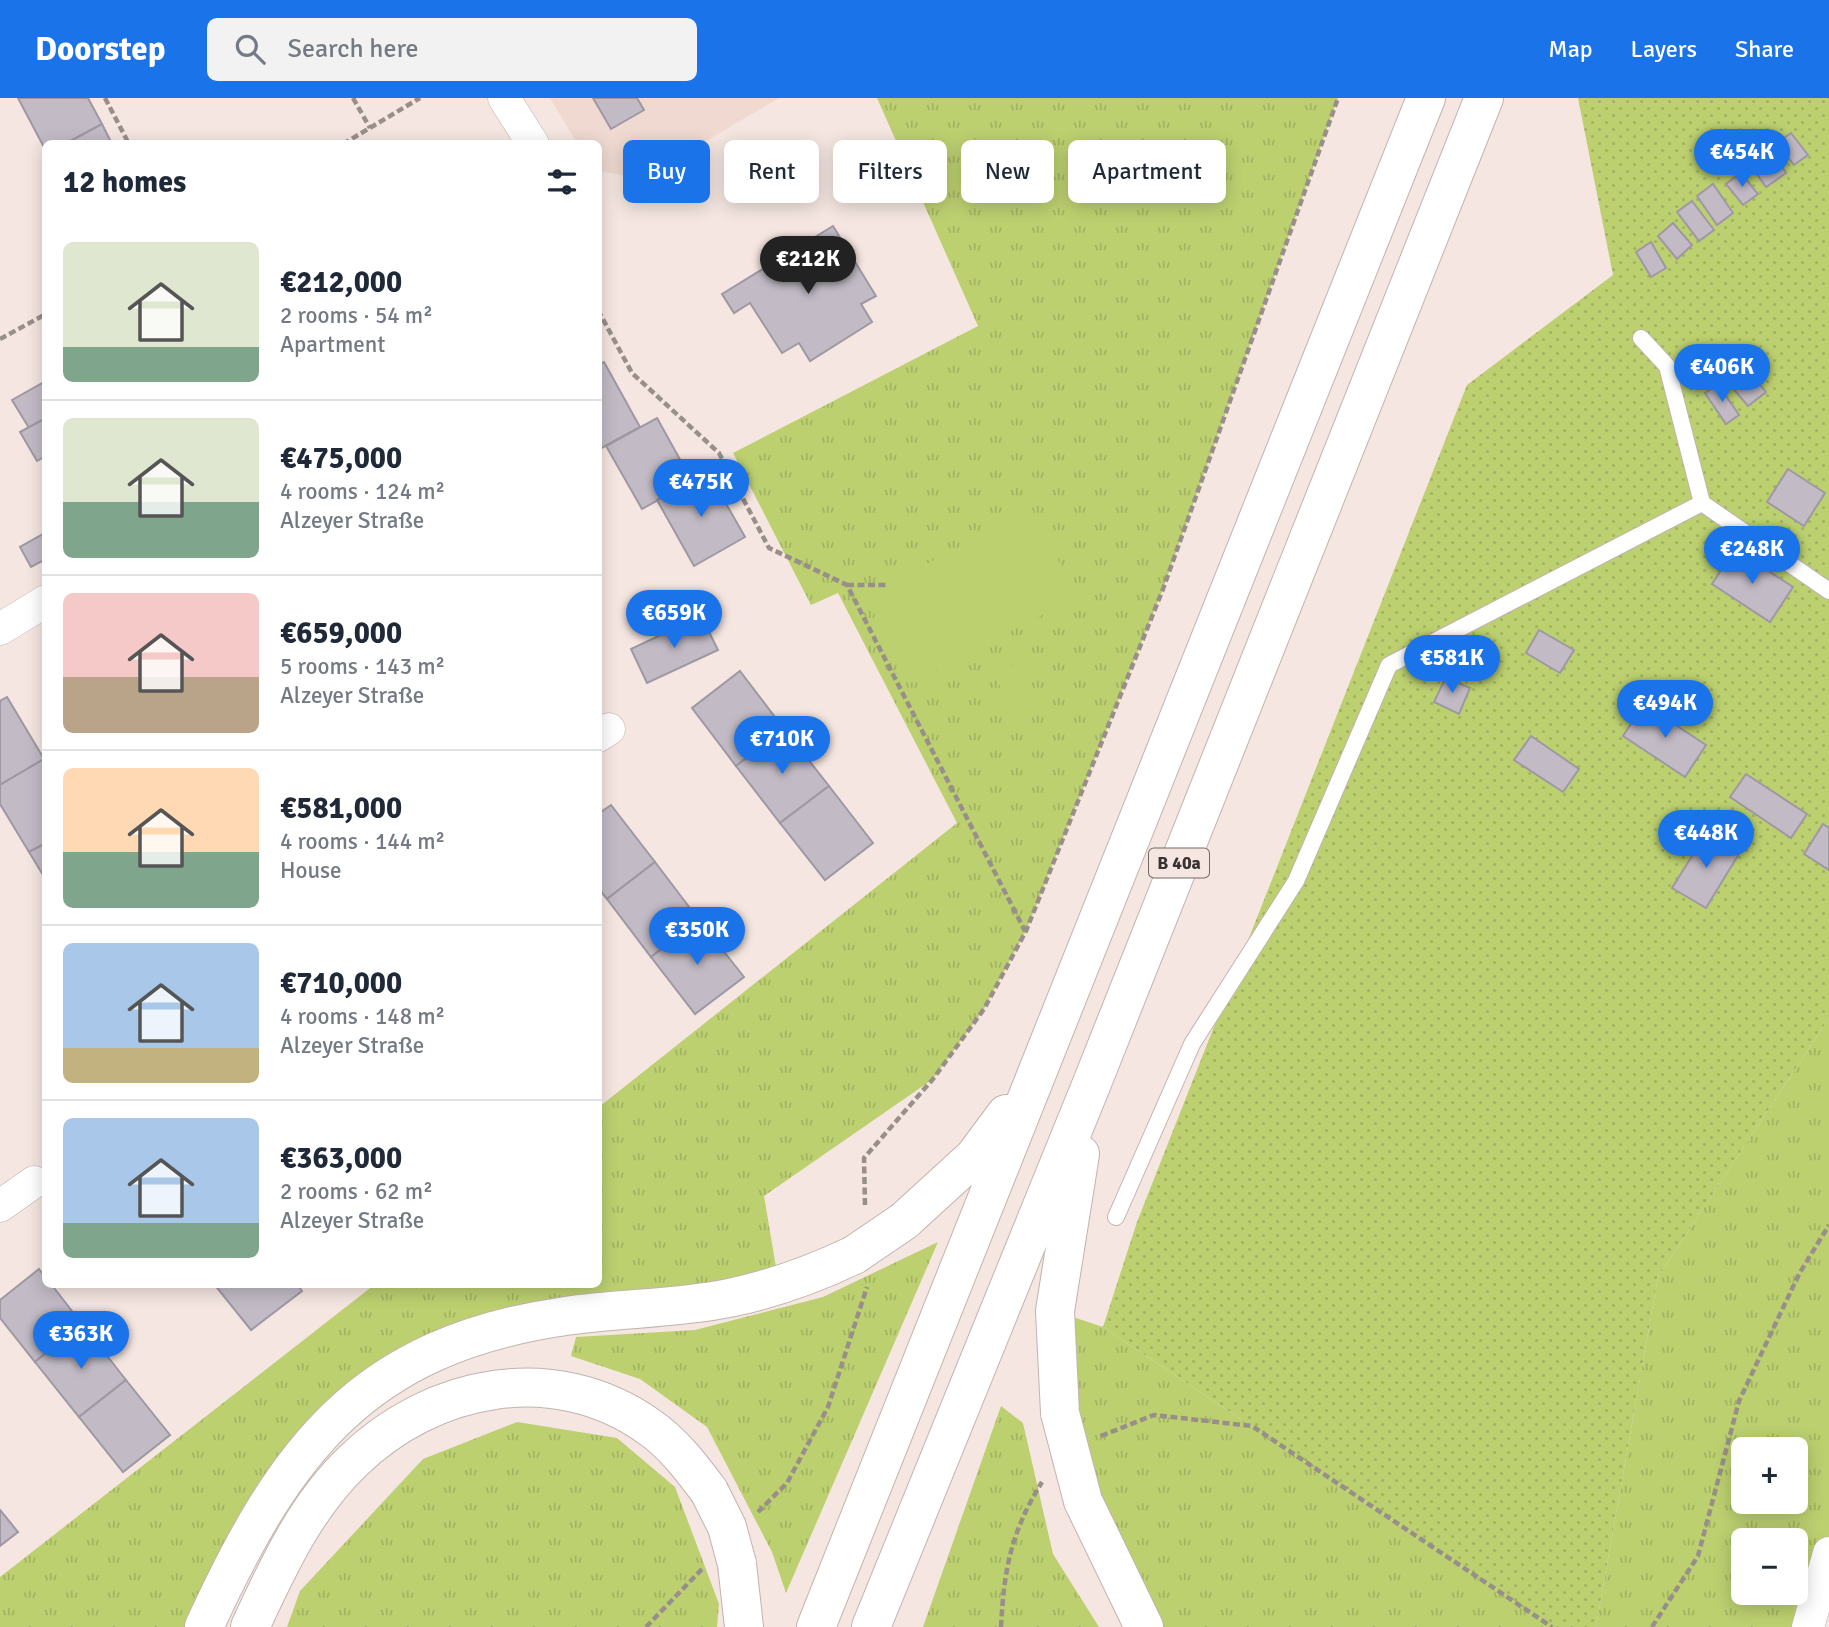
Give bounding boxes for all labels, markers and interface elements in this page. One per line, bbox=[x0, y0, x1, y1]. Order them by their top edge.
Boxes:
search box bbox=[207, 18, 697, 81]
text: Doorstep bbox=[35, 29, 165, 70]
icon: search bbox=[231, 30, 269, 68]
text: Search here bbox=[287, 33, 419, 65]
text: Map bbox=[1548, 34, 1593, 64]
text: Layers bbox=[1631, 34, 1697, 64]
text: Share bbox=[1735, 34, 1794, 64]
pin: €454K bbox=[1693, 130, 1791, 189]
text: €454K bbox=[1710, 137, 1774, 166]
chip: Buy bbox=[623, 140, 710, 203]
chip: Rent bbox=[724, 140, 819, 203]
chip: Filters bbox=[833, 140, 947, 203]
chip: New bbox=[961, 140, 1054, 203]
chip: Apartment bbox=[1068, 140, 1226, 203]
icon: filters bbox=[543, 163, 581, 201]
text: 12 homes bbox=[63, 164, 186, 201]
pin: €212K bbox=[759, 236, 857, 296]
text: €212K bbox=[776, 244, 840, 273]
text: €212,000 bbox=[280, 264, 402, 301]
icon: home bbox=[119, 270, 203, 354]
text: 2 rooms · 54 m² bbox=[280, 301, 433, 330]
text: Apartment bbox=[280, 330, 385, 359]
pin: €406K bbox=[1673, 344, 1771, 404]
text: €406K bbox=[1690, 352, 1754, 381]
text: €475,000 bbox=[280, 440, 402, 477]
icon: home bbox=[119, 446, 203, 530]
pin: €475K bbox=[652, 460, 750, 519]
text: €475K bbox=[669, 467, 733, 496]
text: 4 rooms · 124 m² bbox=[280, 477, 445, 506]
text: Alzeyer Straße bbox=[280, 506, 424, 535]
pin: €248K bbox=[1703, 526, 1801, 586]
text: €248K bbox=[1720, 534, 1784, 563]
pin: €659K bbox=[625, 590, 723, 650]
text: €659K bbox=[642, 598, 706, 627]
text: €659,000 bbox=[280, 615, 402, 652]
icon: home bbox=[119, 621, 203, 705]
pin: €581K bbox=[1403, 636, 1501, 695]
text: €581K bbox=[1420, 643, 1484, 672]
text: 5 rooms · 143 m² bbox=[280, 652, 445, 681]
pin: €494K bbox=[1616, 680, 1714, 740]
text: Alzeyer Straße bbox=[280, 681, 424, 710]
text: €494K bbox=[1633, 688, 1697, 717]
pin: €710K bbox=[733, 716, 831, 776]
text: €710K bbox=[750, 724, 814, 753]
text: €581,000 bbox=[280, 790, 402, 827]
icon: home bbox=[119, 796, 203, 880]
pin: €448K bbox=[1657, 810, 1755, 870]
text: €448K bbox=[1674, 818, 1738, 847]
text: 4 rooms · 144 m² bbox=[280, 827, 445, 856]
road number: B 40a bbox=[1149, 848, 1209, 878]
text: House bbox=[280, 856, 342, 885]
pin: €350K bbox=[648, 908, 746, 967]
text: €350K bbox=[665, 915, 729, 944]
text: €710,000 bbox=[280, 965, 402, 1002]
icon: home bbox=[119, 971, 203, 1055]
text: 4 rooms · 148 m² bbox=[280, 1002, 445, 1031]
text: Alzeyer Straße bbox=[280, 1031, 424, 1060]
text: €363,000 bbox=[280, 1140, 402, 1177]
icon: home bbox=[119, 1146, 203, 1230]
text: 2 rooms · 62 m² bbox=[280, 1177, 433, 1206]
text: Alzeyer Straße bbox=[280, 1206, 424, 1235]
pin: €363K bbox=[32, 1312, 130, 1371]
text: €363K bbox=[49, 1319, 113, 1348]
map controls bbox=[1731, 1437, 1808, 1605]
button: + bbox=[1731, 1437, 1808, 1514]
button: − bbox=[1731, 1528, 1808, 1605]

